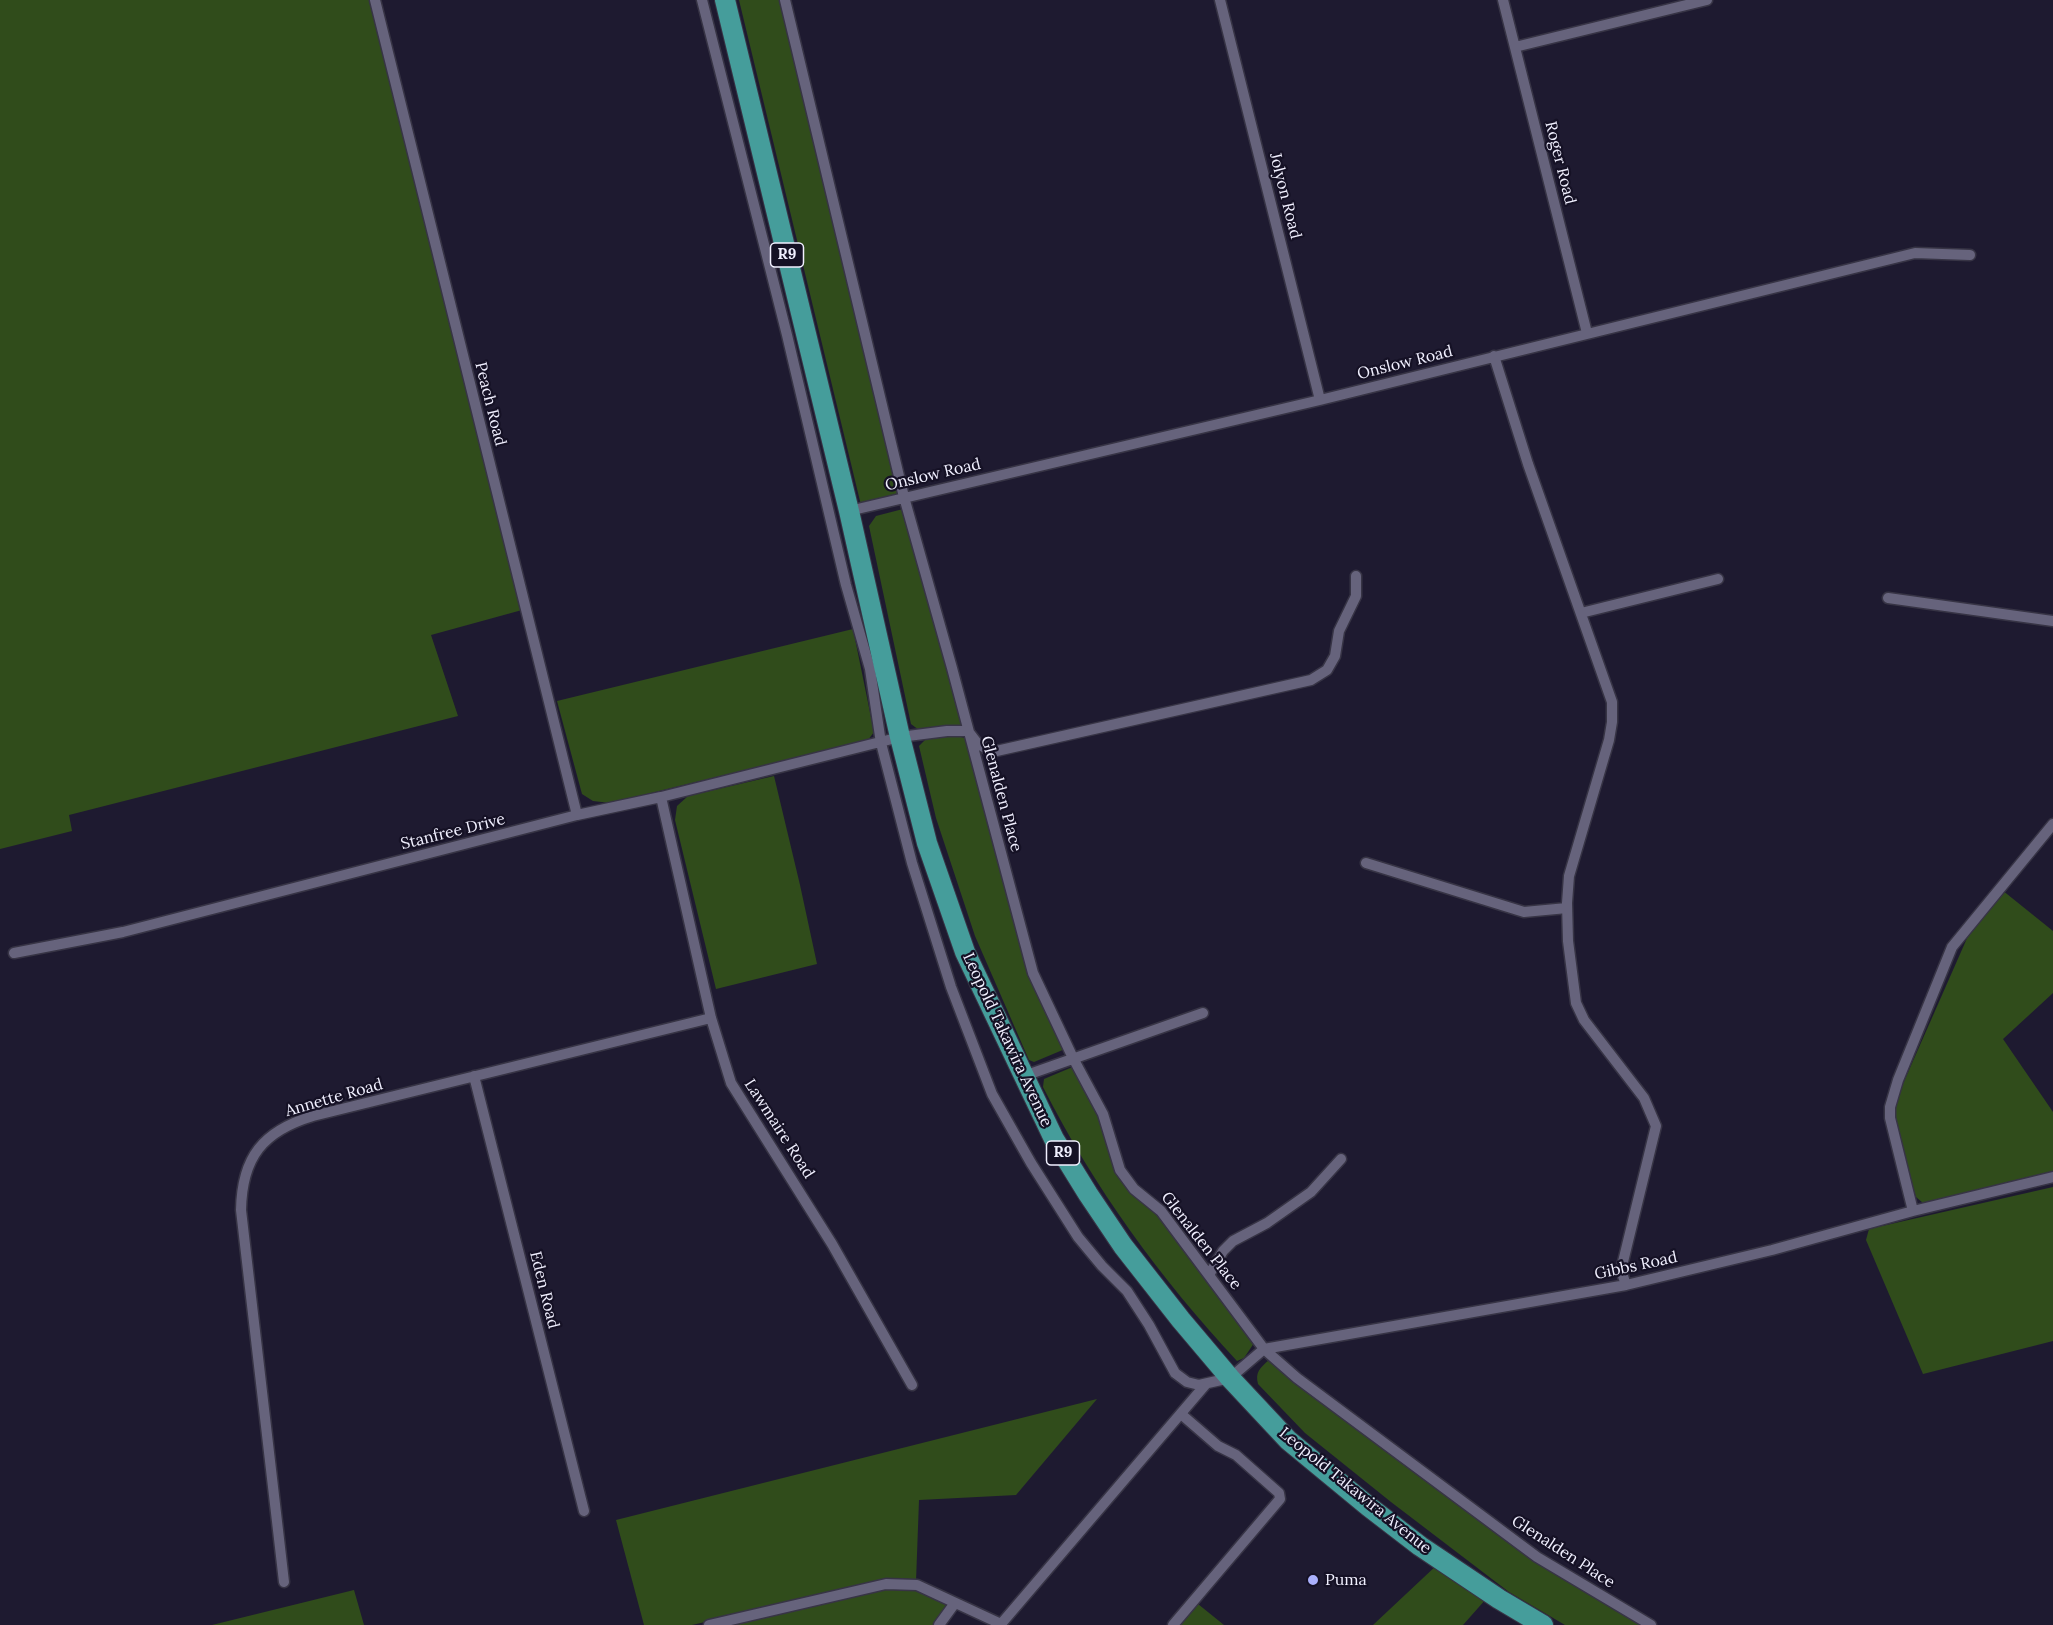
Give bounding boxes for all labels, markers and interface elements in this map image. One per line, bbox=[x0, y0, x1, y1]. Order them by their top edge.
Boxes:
street label: Roger Road bbox=[1540, 119, 1580, 207]
street label: Jolyon Road bbox=[1265, 151, 1305, 241]
road number: R9 bbox=[770, 243, 804, 267]
street label: Onslow Road bbox=[1355, 342, 1455, 384]
street label: Peach Road bbox=[470, 360, 510, 448]
street label: Onslow Road bbox=[883, 455, 983, 495]
street label: Glenalden Place bbox=[976, 734, 1026, 854]
street label: Stanfree Drive bbox=[399, 810, 507, 854]
street label: Leopold Takawira Avenue bbox=[958, 950, 1056, 1130]
street label: Annette Road bbox=[283, 1075, 385, 1121]
street label: Lawmaire Road bbox=[740, 1076, 818, 1182]
road number: R9 bbox=[1046, 1141, 1080, 1165]
street label: Glenalden Place bbox=[1157, 1188, 1245, 1294]
street label: Gibbs Road bbox=[1593, 1248, 1679, 1284]
street label: Eden Road bbox=[525, 1249, 563, 1331]
street label: Leopold Takawira Avenue bbox=[1275, 1424, 1435, 1558]
street label: Glenalden Place bbox=[1508, 1512, 1618, 1592]
place label: Puma bbox=[1325, 1570, 1367, 1590]
marker: Puma bbox=[1306, 1573, 1320, 1587]

